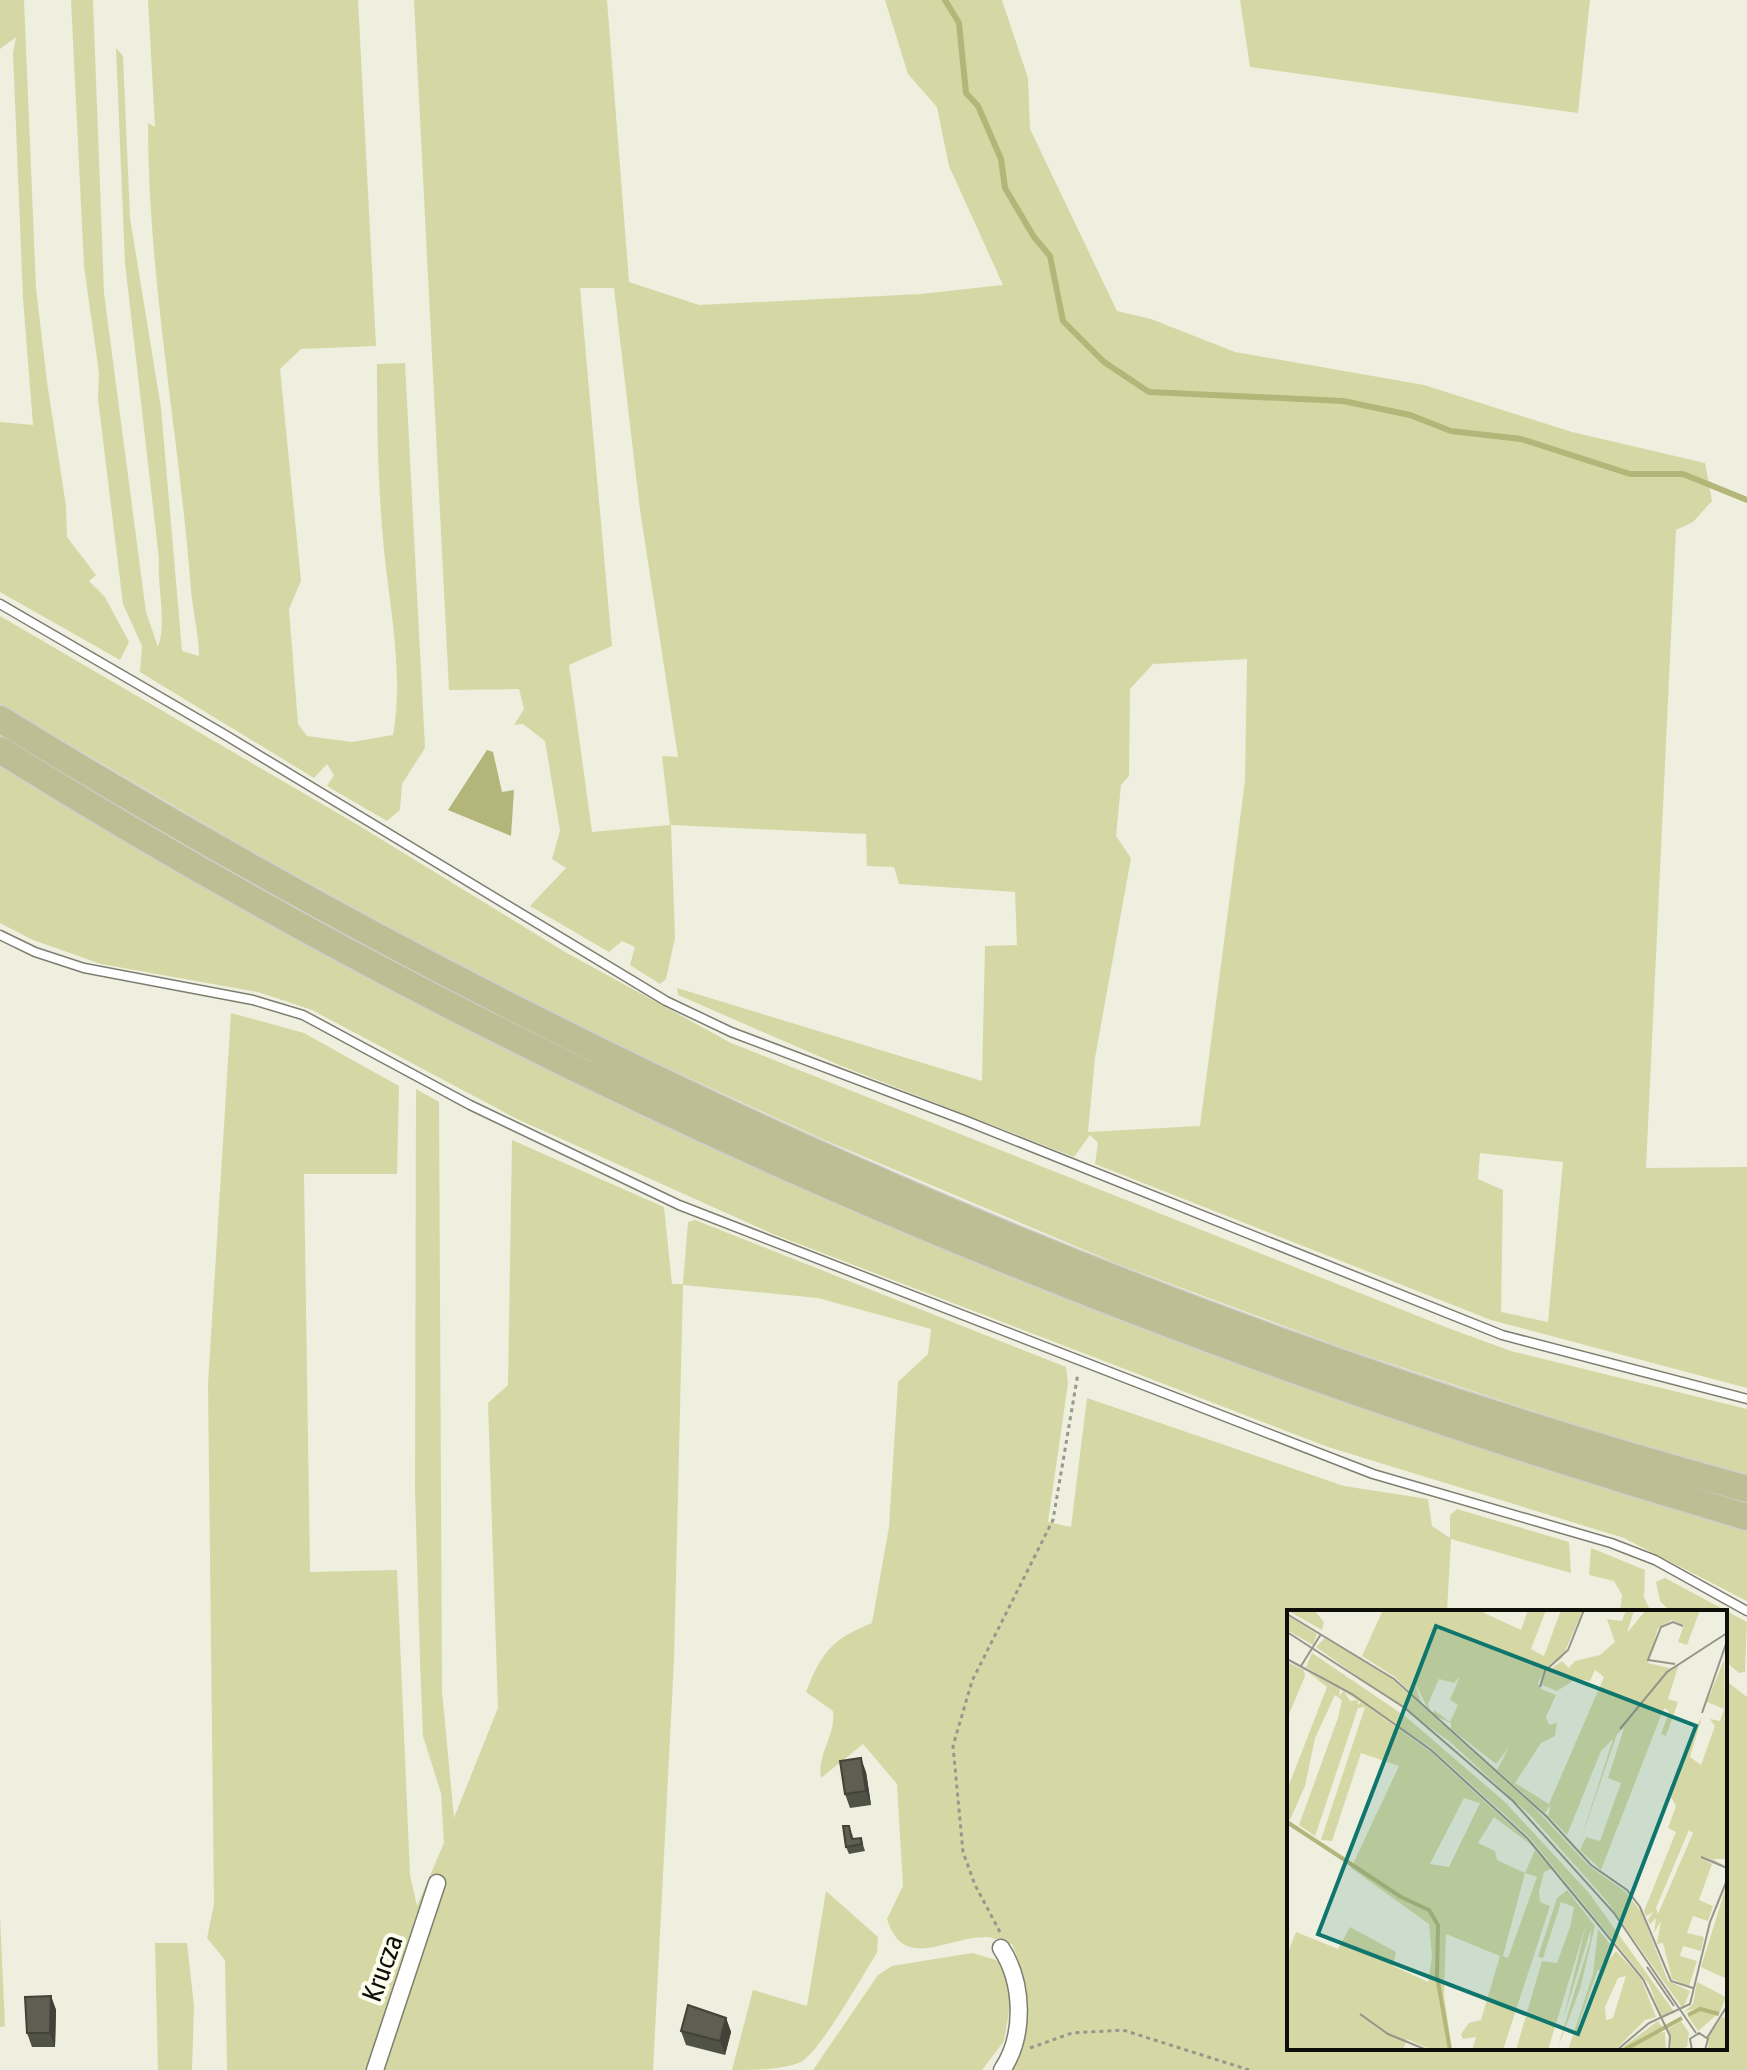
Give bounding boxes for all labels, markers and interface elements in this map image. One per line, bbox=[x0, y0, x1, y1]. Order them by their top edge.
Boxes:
inset map bbox=[1287, 1610, 1727, 2050]
street label: Krucza bbox=[355, 1930, 409, 2006]

